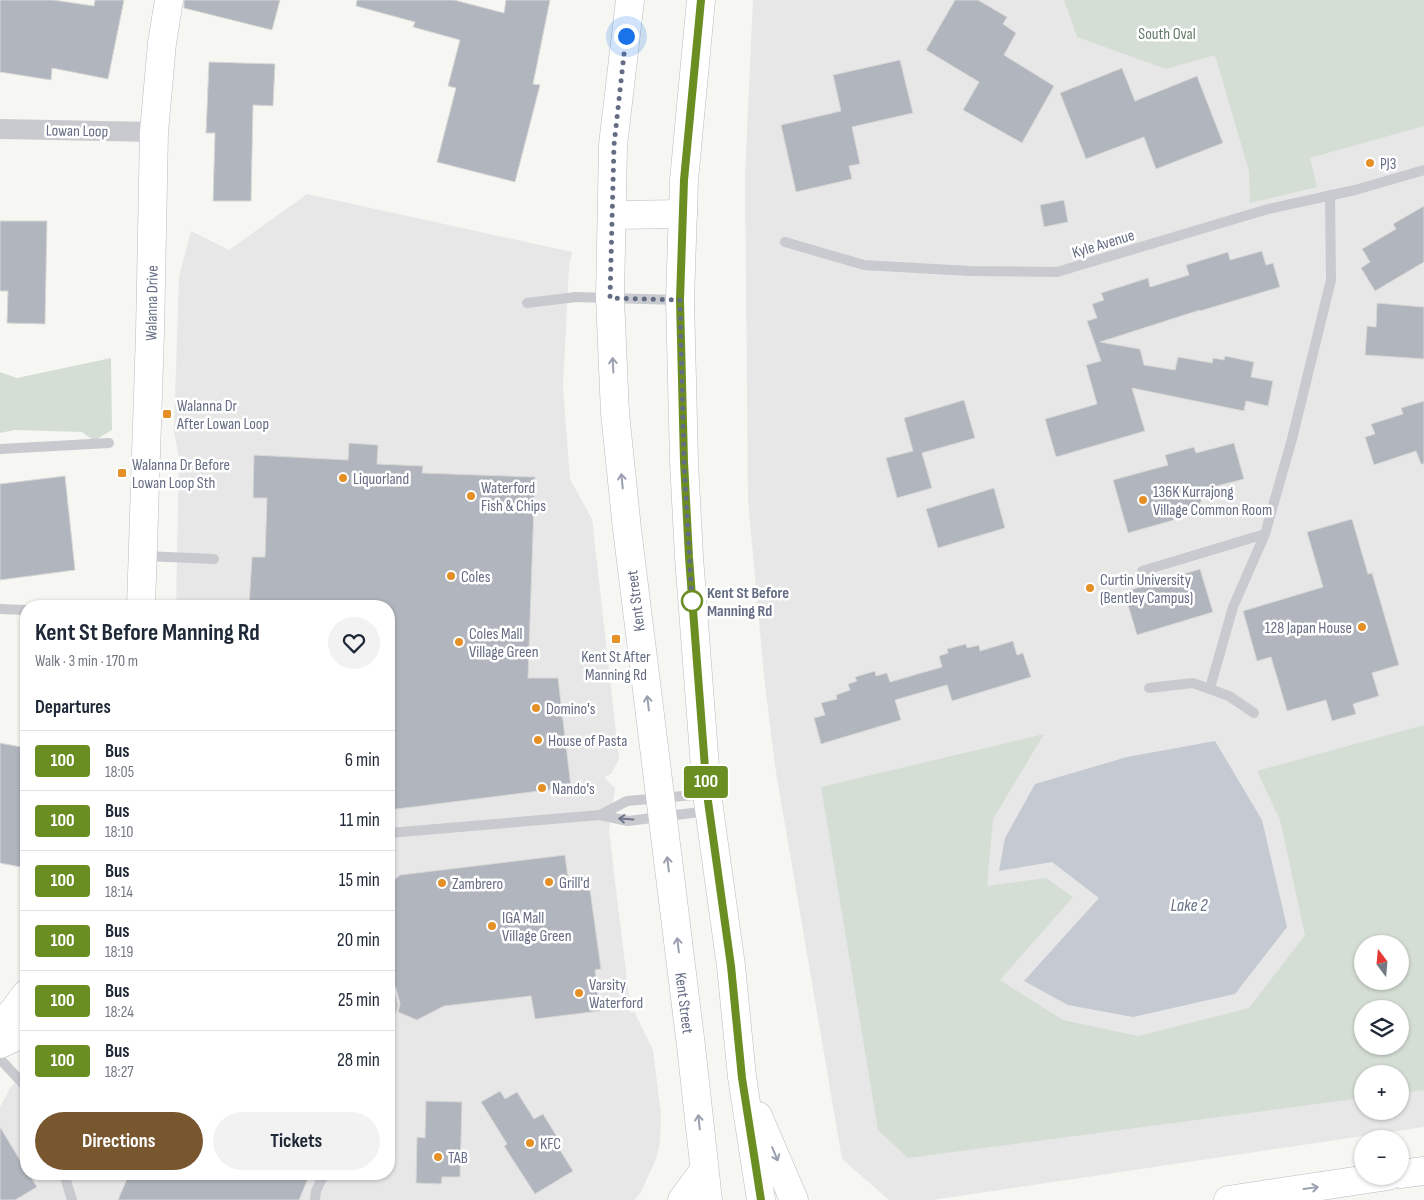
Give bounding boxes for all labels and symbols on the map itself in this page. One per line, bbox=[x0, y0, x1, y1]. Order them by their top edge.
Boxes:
your location bbox=[614, 24, 639, 49]
park label: South Oval bbox=[1138, 25, 1196, 44]
street label: Lowan Loop bbox=[46, 121, 108, 142]
place label: PJ3 bbox=[1380, 155, 1396, 174]
marker: PJ3 bbox=[1364, 157, 1376, 169]
street label: Kyle Avenue bbox=[1070, 226, 1137, 263]
street label: Walanna Drive bbox=[142, 265, 163, 341]
one-way arrow bbox=[609, 357, 618, 373]
place label: Walanna Dr After Lowan Loop bbox=[176, 397, 269, 434]
marker: Walanna Dr After Lowan Loop bbox=[161, 408, 173, 420]
place label: Walanna Dr Before Lowan Loop Sth bbox=[132, 456, 230, 493]
marker: Walanna Dr Before Lowan Loop Sth bbox=[116, 467, 128, 479]
place label: Liquorland bbox=[353, 470, 409, 489]
marker: Liquorland bbox=[337, 472, 349, 484]
one-way arrow bbox=[617, 473, 627, 489]
place label: Waterford Fish & Chips bbox=[481, 479, 546, 516]
place label: 136K Kurrajong Village Common Room bbox=[1153, 483, 1272, 520]
marker: Waterford Fish & Chips bbox=[465, 490, 477, 502]
marker: 136K Kurrajong Village Common Room bbox=[1137, 494, 1149, 506]
place label: Coles bbox=[461, 568, 491, 587]
street label: Kent Street bbox=[623, 569, 650, 633]
marker: Coles bbox=[445, 570, 457, 582]
place label: Curtin University (Bentley Campus) bbox=[1100, 571, 1193, 608]
marker: Curtin University (Bentley Campus) bbox=[1084, 582, 1096, 594]
place label: Kent St Before Manning Rd bbox=[707, 584, 789, 621]
marker: Kent St Before Manning Rd bbox=[681, 590, 703, 612]
place label: 128 Japan House bbox=[1265, 619, 1352, 638]
marker: 128 Japan House bbox=[1356, 621, 1368, 633]
place label: Coles Mall Village Green bbox=[469, 625, 539, 662]
marker: Kent St After Manning Rd bbox=[610, 633, 622, 645]
marker: Coles Mall Village Green bbox=[453, 636, 465, 648]
place label: Kent St After Manning Rd bbox=[581, 648, 651, 685]
one-way arrow bbox=[643, 695, 653, 711]
place label: Domino's bbox=[546, 700, 596, 719]
marker: Domino's bbox=[530, 702, 542, 714]
place label: House of Pasta bbox=[548, 732, 627, 751]
marker: House of Pasta bbox=[532, 734, 544, 746]
line badge: 100 bbox=[677, 766, 735, 798]
place label: Nando's bbox=[552, 780, 595, 799]
marker: Nando's bbox=[536, 782, 548, 794]
one-way arrow bbox=[619, 815, 635, 824]
one-way arrow bbox=[663, 857, 673, 873]
place label: Grill'd bbox=[559, 874, 590, 893]
place label: Zambrero bbox=[452, 875, 503, 894]
marker: Grill'd bbox=[543, 876, 555, 888]
marker: Zambrero bbox=[436, 877, 448, 889]
water label: Lake 2 bbox=[1170, 895, 1208, 916]
place label: IGA Mall Village Green bbox=[502, 909, 572, 946]
marker: IGA Mall Village Green bbox=[486, 920, 498, 932]
north arrow bbox=[1354, 935, 1409, 990]
one-way arrow bbox=[673, 937, 683, 953]
street label: Kent Street bbox=[670, 971, 697, 1035]
place label: Varsity Waterford bbox=[589, 976, 643, 1013]
marker: Varsity Waterford bbox=[573, 987, 585, 999]
one-way arrow bbox=[694, 1114, 704, 1130]
place label: KFC bbox=[540, 1135, 561, 1154]
marker: KFC bbox=[524, 1137, 536, 1149]
one-way arrow bbox=[770, 1146, 780, 1161]
place label: TAB bbox=[448, 1149, 468, 1168]
marker: TAB bbox=[432, 1151, 444, 1163]
one-way arrow bbox=[1302, 1182, 1318, 1192]

